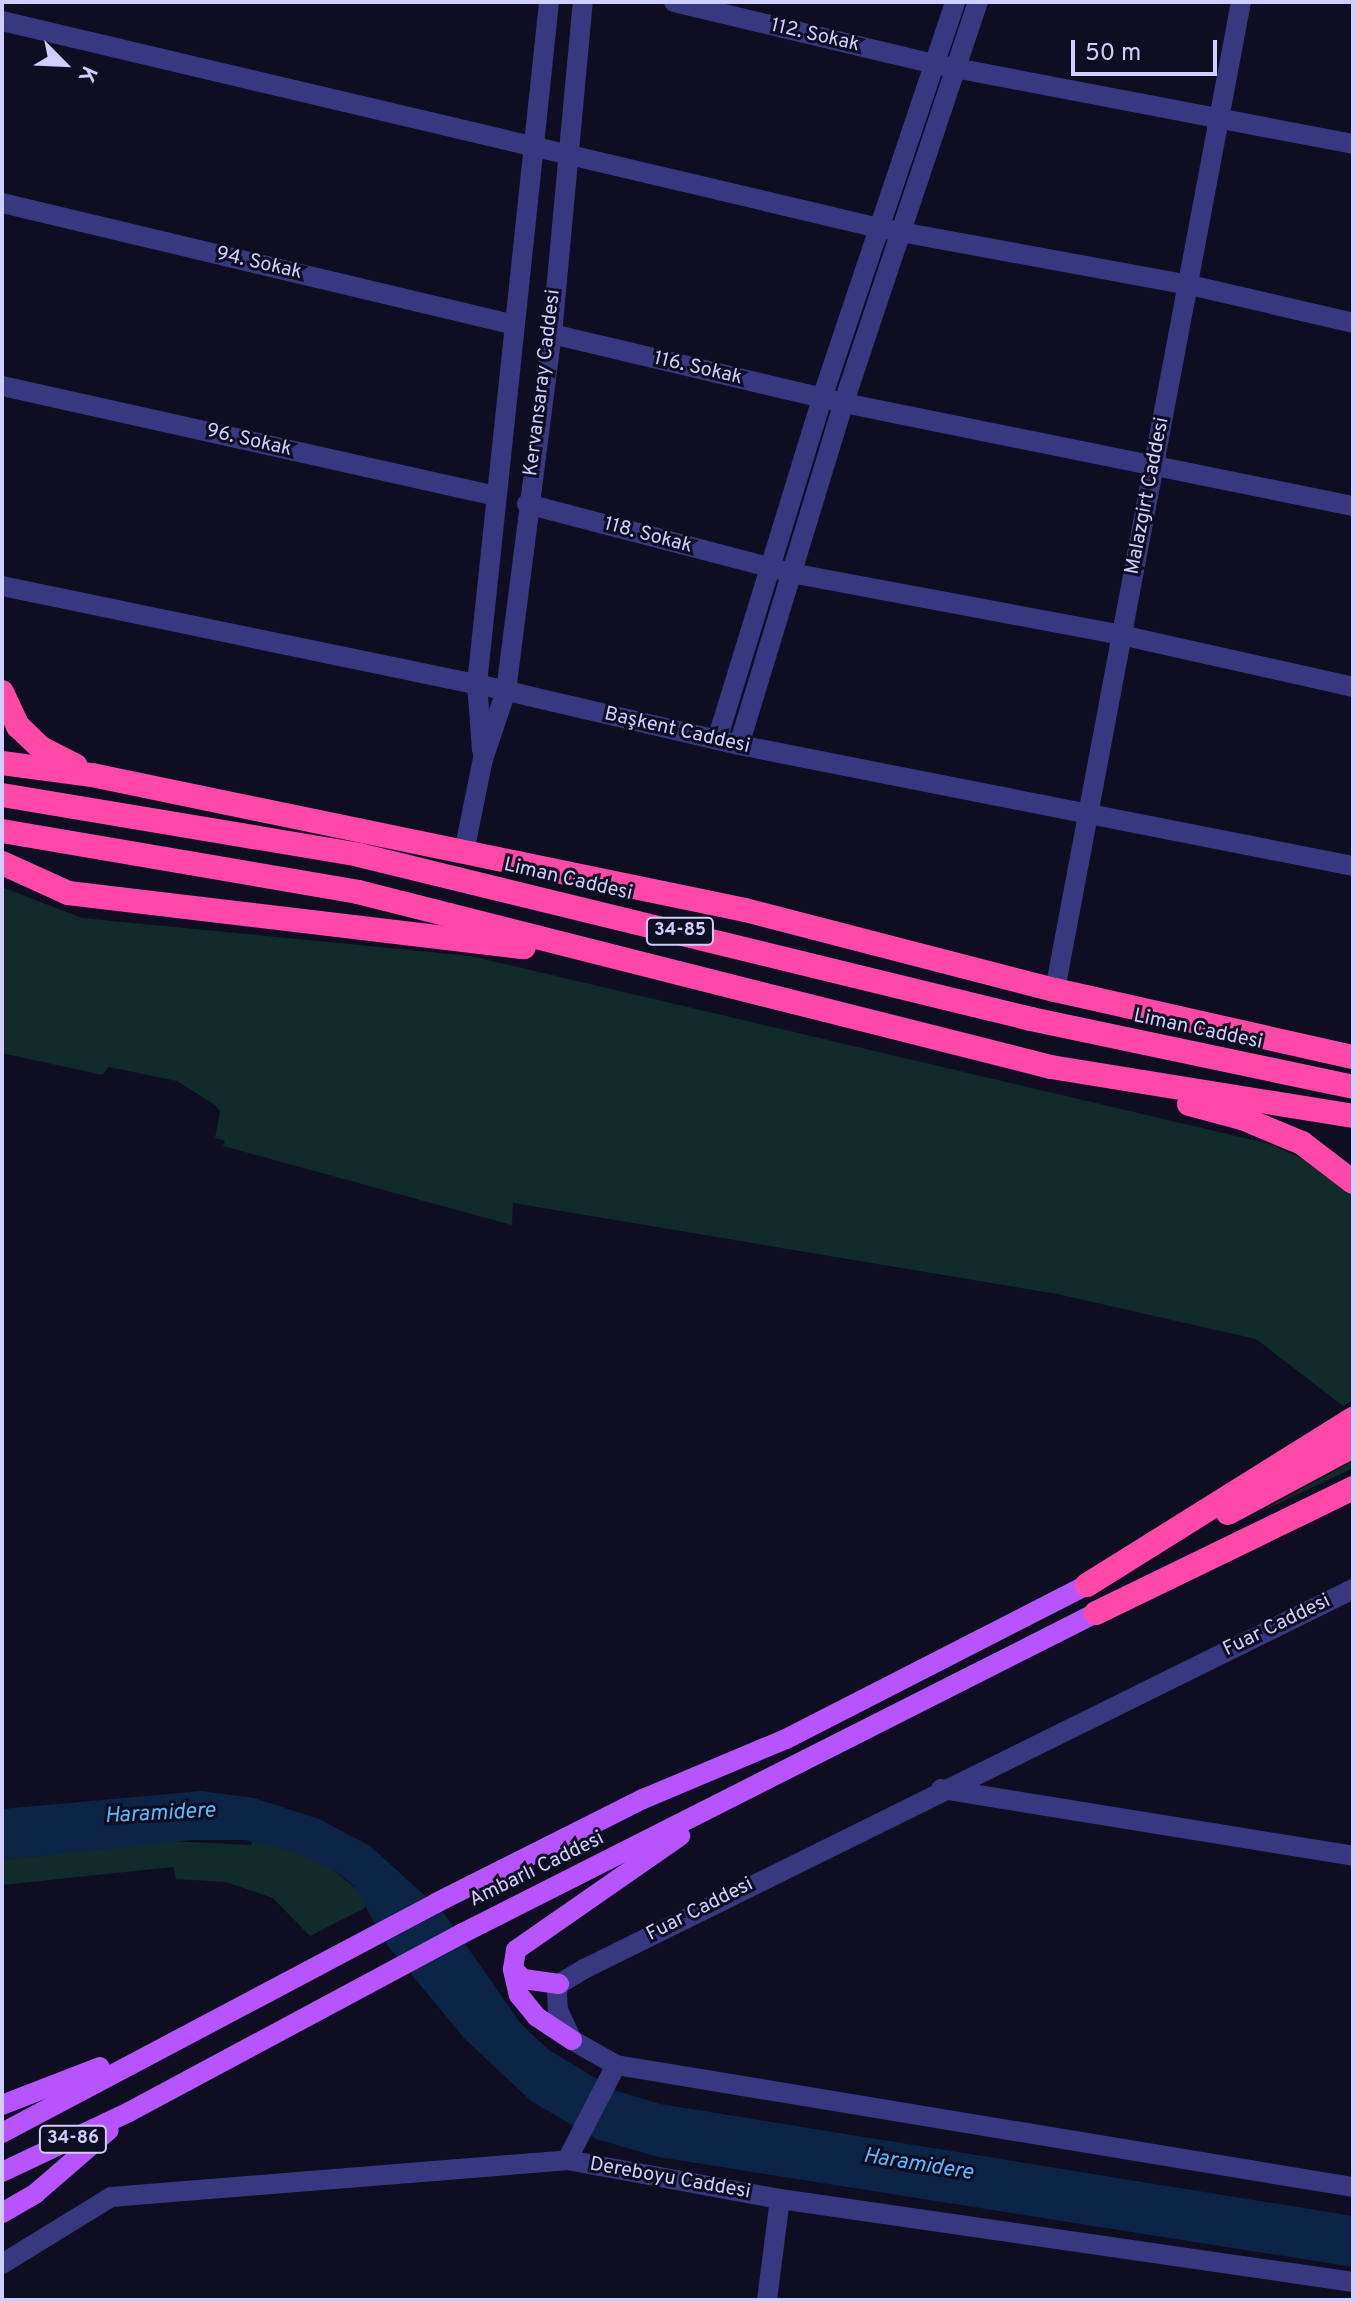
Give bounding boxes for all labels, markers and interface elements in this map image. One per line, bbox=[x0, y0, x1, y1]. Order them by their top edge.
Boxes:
street label: 112. Sokak bbox=[768, 14, 862, 58]
north arrow bbox=[24, 24, 104, 104]
scale bar bbox=[1075, 24, 1221, 74]
text: 50 m bbox=[1085, 39, 1141, 69]
text: K bbox=[71, 61, 102, 87]
street label: 94. Sokak bbox=[214, 242, 304, 286]
street label: Kervansaray Caddesi bbox=[520, 288, 566, 478]
street label: 116. Sokak bbox=[651, 347, 745, 391]
street label: Malazgirt Caddesi bbox=[1121, 415, 1175, 577]
street label: 96. Sokak bbox=[204, 420, 294, 462]
street label: 118. Sokak bbox=[601, 513, 695, 559]
street label: Başkent Caddesi bbox=[602, 703, 752, 759]
street label: Liman Caddesi bbox=[501, 854, 635, 906]
road number: 34-85 bbox=[644, 917, 716, 945]
street label: Liman Caddesi bbox=[1131, 1005, 1265, 1055]
street label: Fuar Caddesi bbox=[1219, 1590, 1335, 1662]
water label: Haramidere bbox=[104, 1798, 216, 1830]
street label: Ambarlı Caddesi bbox=[466, 1827, 608, 1913]
street label: Fuar Caddesi bbox=[643, 1873, 757, 1947]
road number: 34-86 bbox=[37, 2125, 109, 2153]
water label: Haramidere bbox=[861, 2143, 975, 2187]
street label: Dereboyu Caddesi bbox=[588, 2153, 752, 2205]

